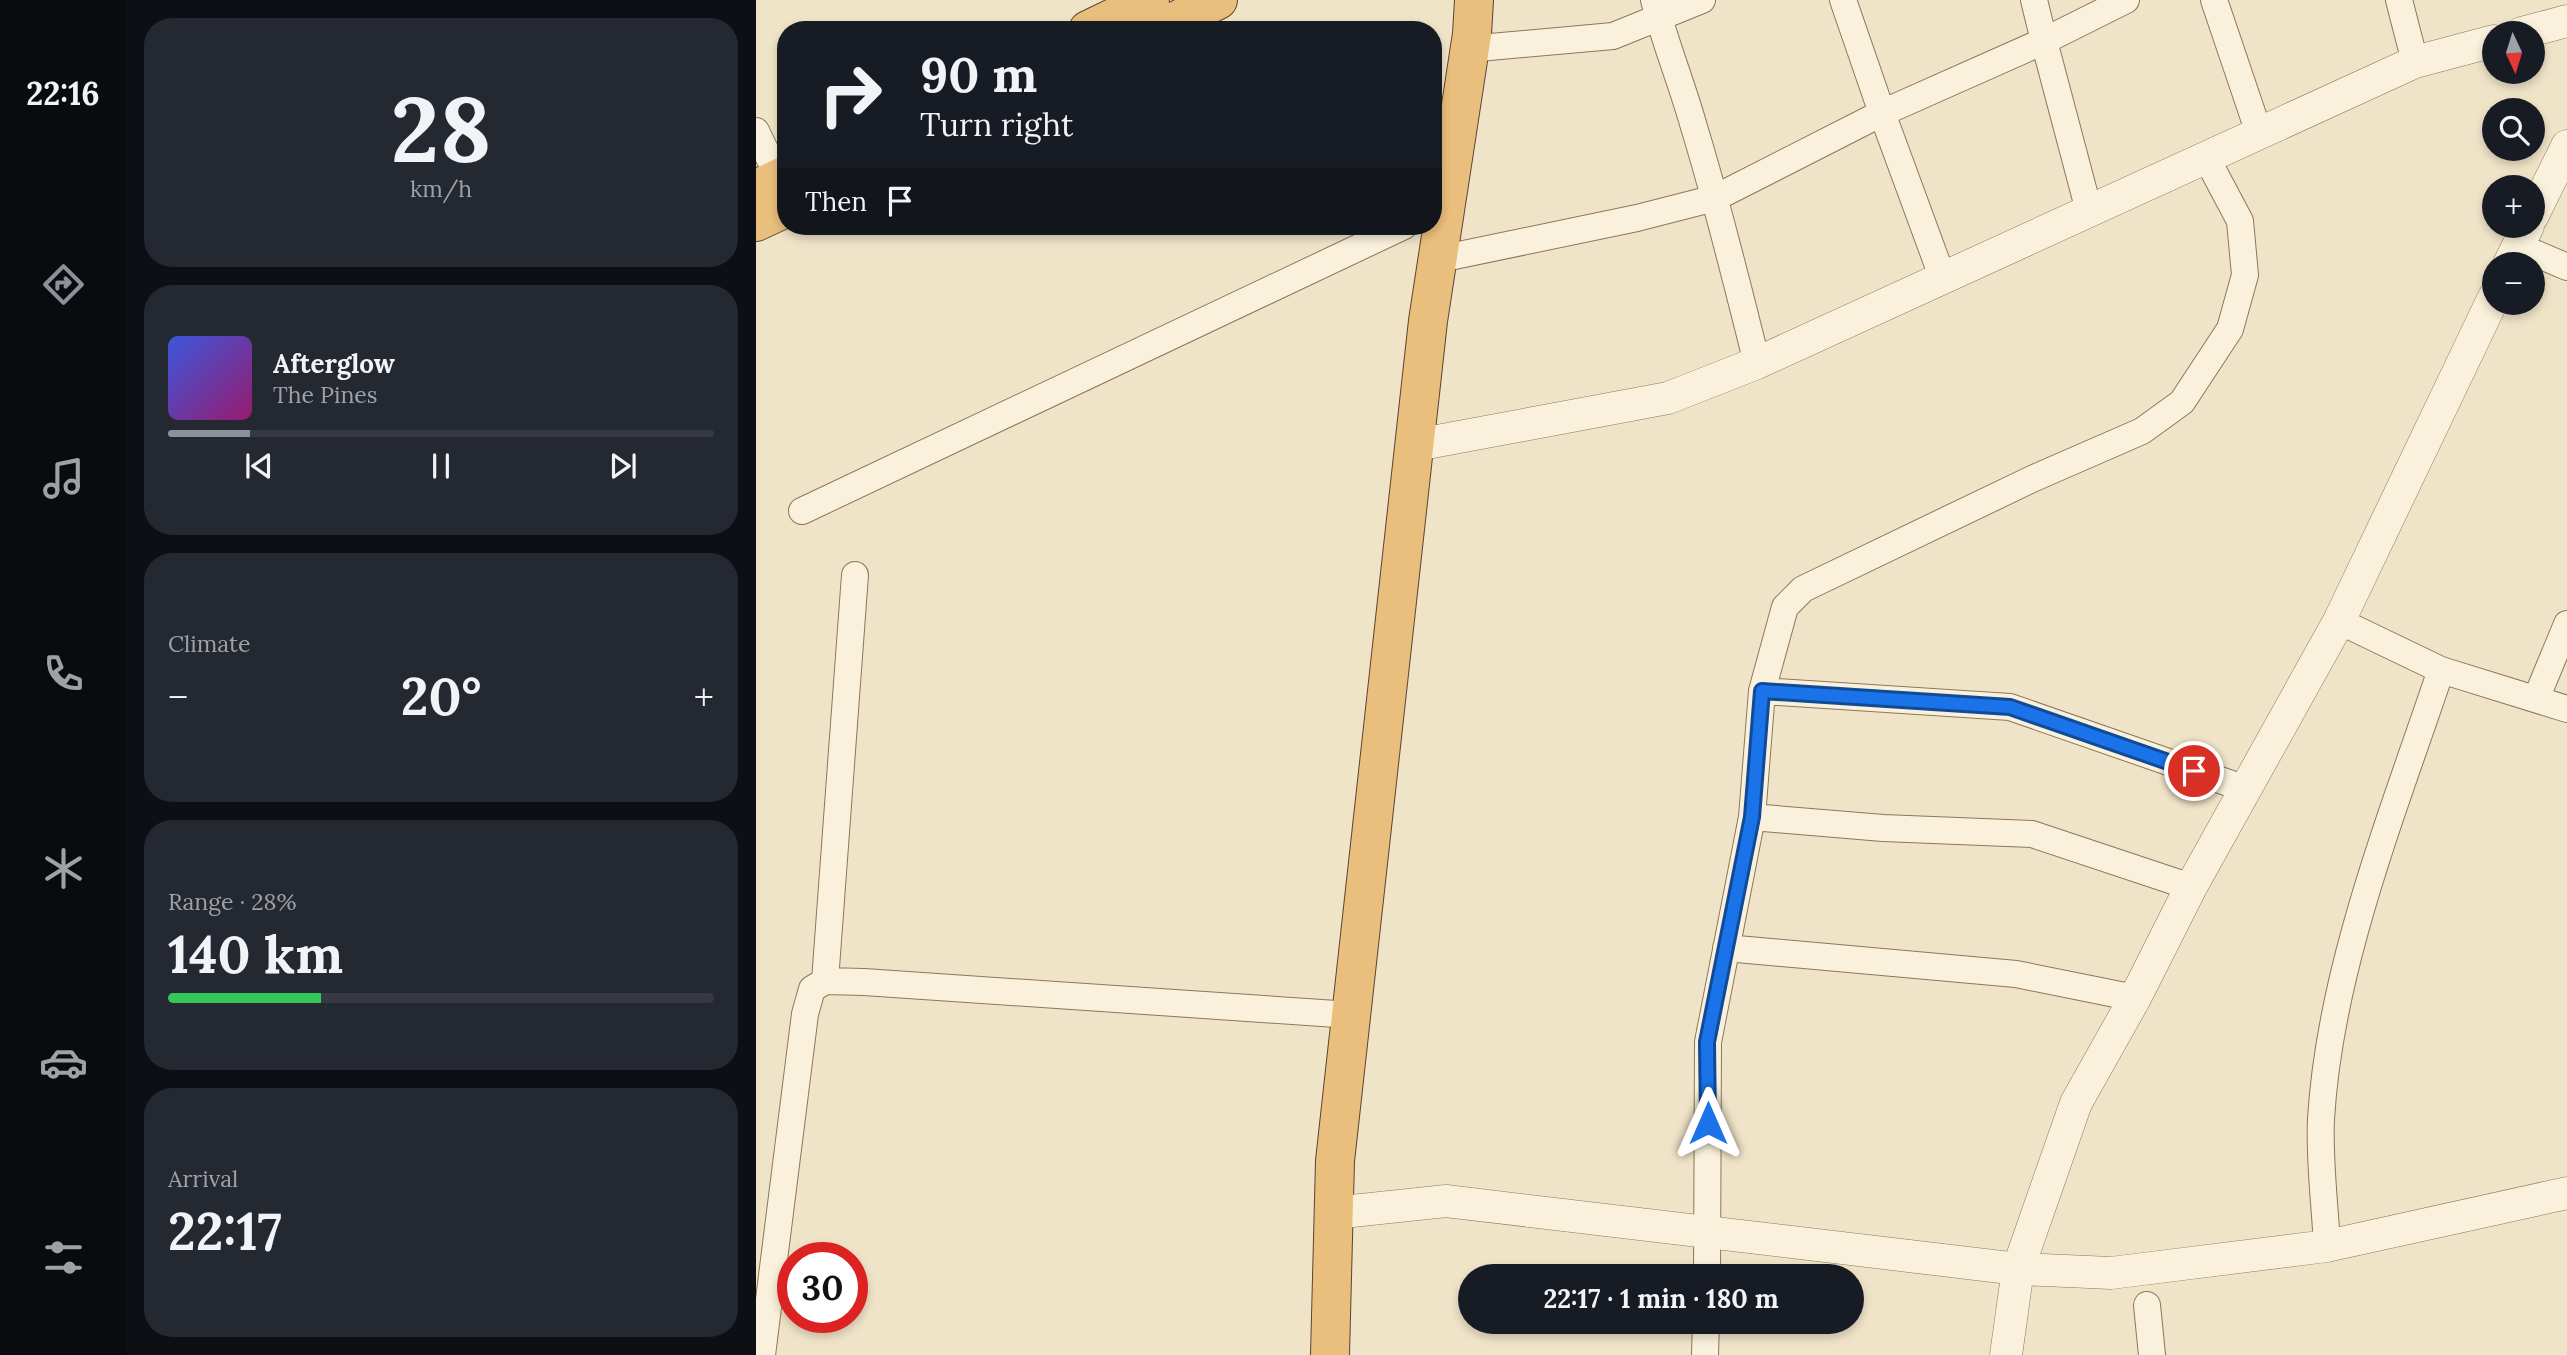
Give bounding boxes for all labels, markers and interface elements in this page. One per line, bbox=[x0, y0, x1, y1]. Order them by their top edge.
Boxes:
north arrow bbox=[2482, 21, 2544, 84]
map controls bbox=[2482, 21, 2545, 315]
text: 90 m bbox=[920, 43, 1037, 105]
icon: right bbox=[805, 49, 896, 140]
text: 28 bbox=[391, 70, 491, 187]
text: 22:16 bbox=[26, 73, 100, 114]
button: search bbox=[2482, 98, 2545, 161]
text: Turn right bbox=[920, 104, 1073, 145]
text: km/h bbox=[410, 174, 472, 203]
button: + bbox=[2482, 175, 2545, 238]
icon: arrive bbox=[881, 182, 919, 220]
text: Then bbox=[805, 185, 867, 218]
button: − bbox=[2482, 252, 2545, 315]
icon: directions bbox=[39, 260, 88, 309]
text: Afterglow bbox=[273, 347, 395, 380]
text: The Pines bbox=[273, 380, 378, 409]
icon: previous bbox=[240, 447, 278, 485]
icon: pause bbox=[422, 447, 460, 485]
icon: next bbox=[604, 447, 642, 485]
icon: music bbox=[39, 454, 88, 503]
text: Climate bbox=[168, 629, 250, 658]
icon: phone bbox=[39, 649, 88, 698]
text: 20° bbox=[401, 663, 481, 729]
text: − bbox=[168, 673, 188, 721]
text: + bbox=[694, 673, 714, 721]
pin bbox=[2164, 741, 2224, 801]
icon: arrive bbox=[2175, 752, 2213, 790]
icon: climate bbox=[39, 844, 88, 893]
text: Range · 28% bbox=[168, 887, 296, 916]
text: 140 km bbox=[168, 921, 343, 987]
icon: car bbox=[39, 1038, 88, 1087]
position arrow bbox=[1671, 1086, 1745, 1160]
text: Arrival bbox=[168, 1164, 238, 1193]
text: 22:17 bbox=[168, 1198, 282, 1264]
icon: filters bbox=[39, 1233, 88, 1282]
speed limit sign: 30 bbox=[777, 1242, 868, 1333]
text: 22:17 · 1 min · 180 m bbox=[1543, 1282, 1779, 1315]

